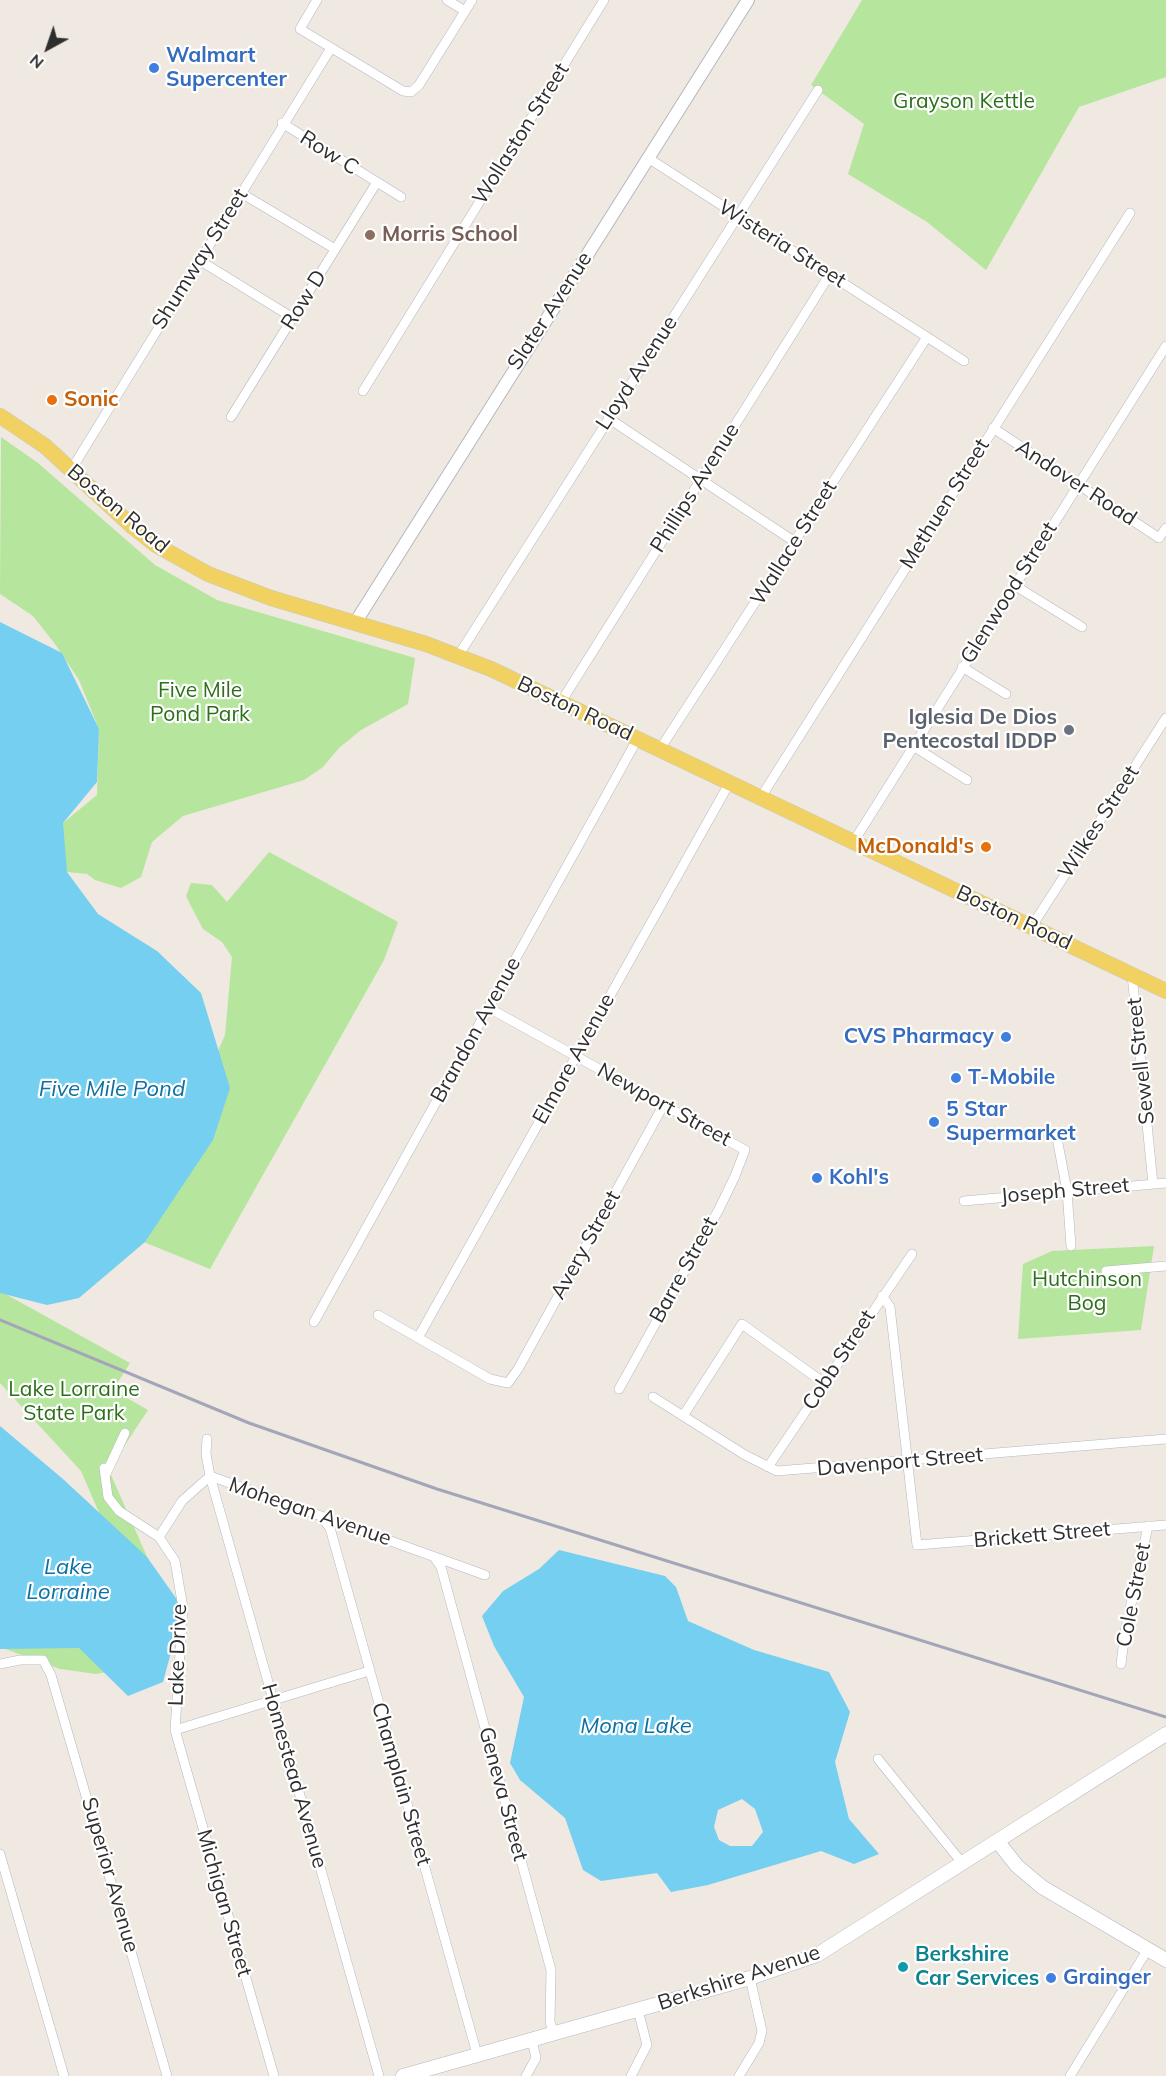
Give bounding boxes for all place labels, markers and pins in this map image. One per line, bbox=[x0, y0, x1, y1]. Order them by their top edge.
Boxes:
place label: Walmart Supercenter bbox=[166, 43, 287, 93]
marker: Walmart Supercenter bbox=[147, 61, 161, 75]
place label: Morris School bbox=[382, 222, 518, 248]
marker: Morris School bbox=[363, 228, 377, 242]
place label: Sonic bbox=[64, 387, 119, 413]
marker: Sonic bbox=[45, 393, 59, 407]
place label: Iglesia De Dios Pentecostal IDDP bbox=[883, 705, 1057, 755]
marker: Iglesia De Dios Pentecostal IDDP bbox=[1062, 723, 1076, 737]
place label: McDonald's bbox=[857, 834, 974, 860]
marker: McDonald's bbox=[979, 840, 993, 854]
place label: CVS Pharmacy bbox=[844, 1024, 994, 1050]
marker: CVS Pharmacy bbox=[999, 1030, 1013, 1044]
place label: T-Mobile bbox=[968, 1065, 1055, 1091]
marker: T-Mobile bbox=[949, 1071, 963, 1085]
place label: 5 Star Supermarket bbox=[946, 1097, 1076, 1147]
marker: 5 Star Supermarket bbox=[927, 1115, 941, 1129]
place label: Kohl's bbox=[829, 1165, 889, 1191]
marker: Kohl's bbox=[810, 1171, 824, 1185]
place label: Berkshire Car Services bbox=[915, 1942, 1039, 1992]
marker: Berkshire Car Services bbox=[896, 1960, 910, 1974]
place label: Grainger bbox=[1063, 1965, 1151, 1991]
marker: Grainger bbox=[1044, 1971, 1058, 1985]

